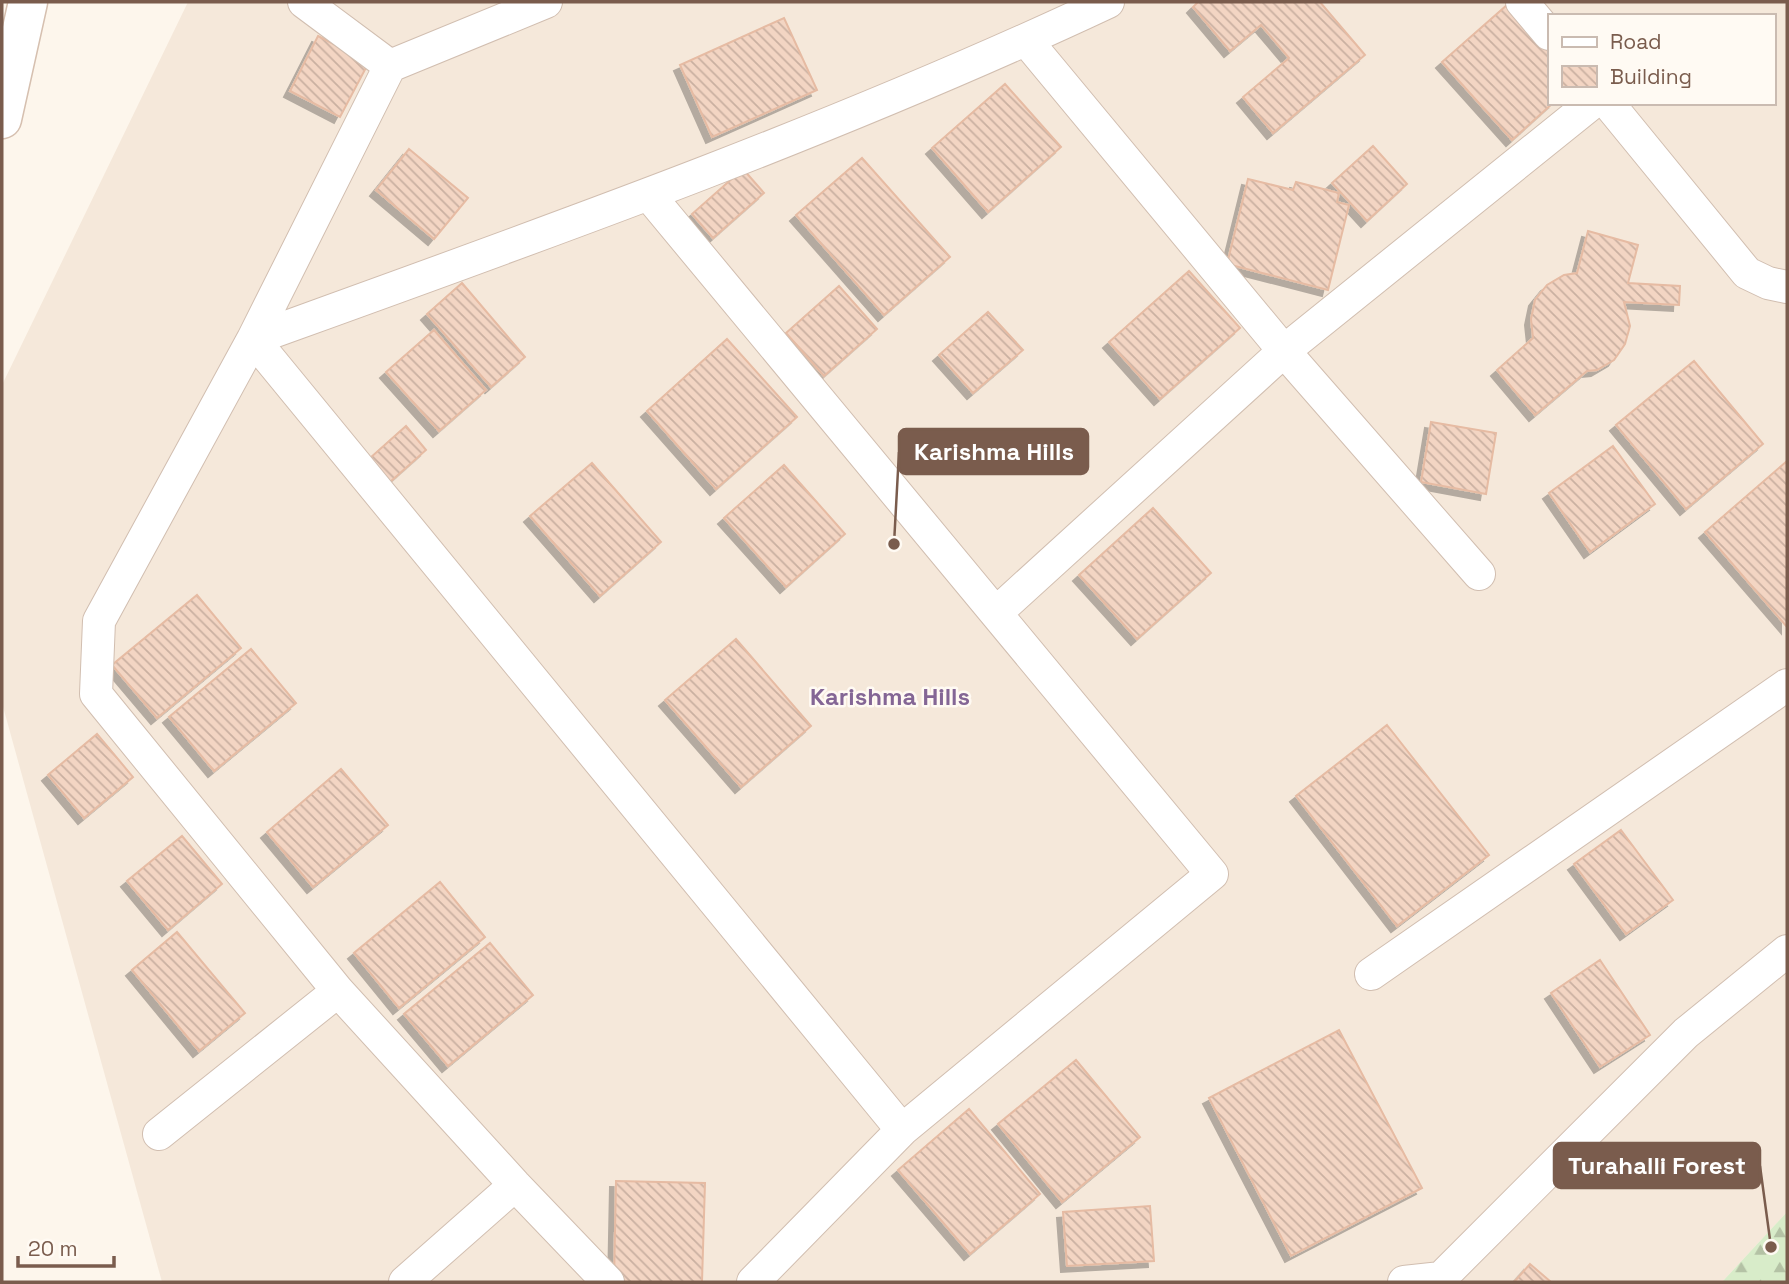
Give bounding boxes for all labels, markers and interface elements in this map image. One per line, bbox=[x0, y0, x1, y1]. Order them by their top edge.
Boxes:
legend bbox=[1548, 14, 1775, 105]
text: Road bbox=[1610, 28, 1662, 55]
text: Building bbox=[1610, 63, 1692, 90]
callout: Karishma Hills bbox=[899, 429, 1088, 474]
text: Karishma Hills bbox=[914, 436, 1074, 467]
district label: Karishma Hills bbox=[810, 681, 970, 712]
callout: Turahalli Forest bbox=[1554, 1143, 1760, 1188]
text: Turahalli Forest bbox=[1568, 1150, 1746, 1181]
scale bar bbox=[18, 1224, 114, 1268]
text: 20 m bbox=[28, 1235, 78, 1262]

